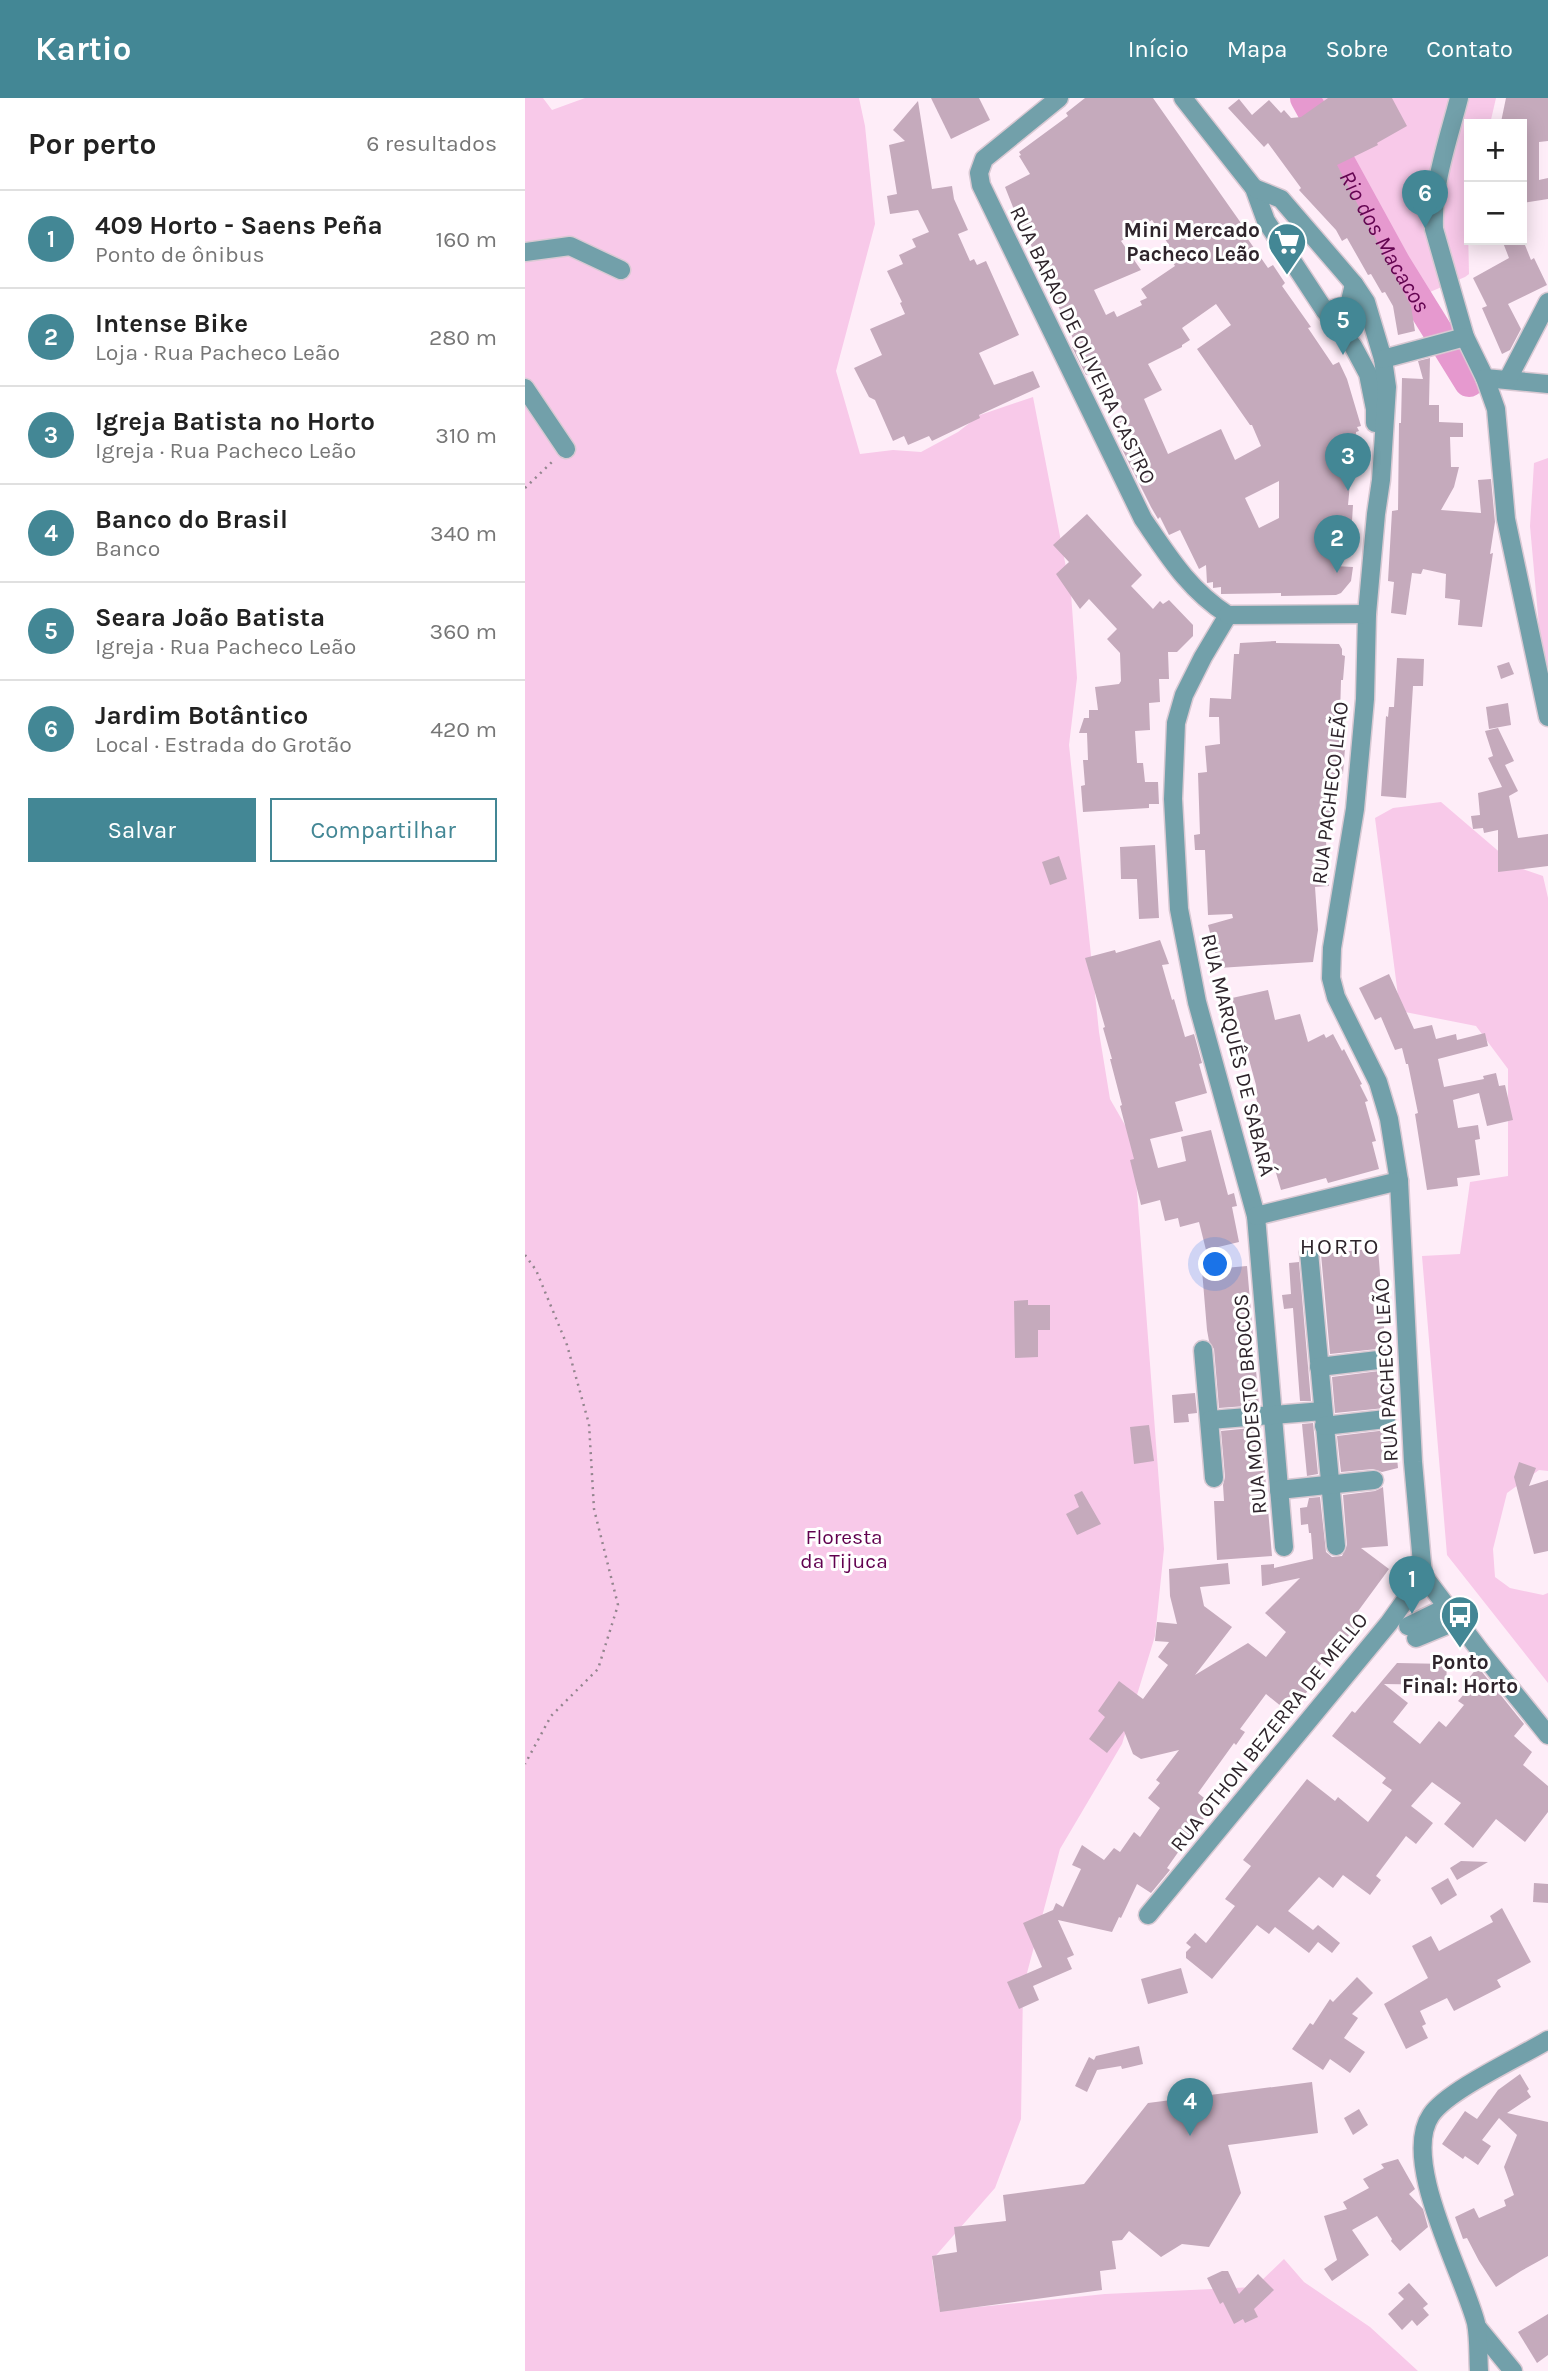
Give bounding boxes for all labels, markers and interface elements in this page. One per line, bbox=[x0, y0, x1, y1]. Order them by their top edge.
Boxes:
text: Kartio bbox=[35, 30, 131, 68]
text: Início bbox=[1128, 35, 1189, 63]
text: Mapa bbox=[1227, 35, 1287, 63]
text: Sobre bbox=[1325, 35, 1388, 63]
text: Contato bbox=[1426, 35, 1513, 63]
map controls bbox=[1464, 119, 1527, 245]
button: + bbox=[1464, 119, 1527, 182]
text: Por perto bbox=[28, 126, 157, 162]
text: 6 resultados bbox=[366, 130, 497, 157]
water label: Rio dos Macacos bbox=[1333, 166, 1436, 317]
pin: 6 bbox=[1402, 170, 1448, 228]
button: − bbox=[1464, 182, 1527, 245]
street label: RUA BARAO DE OLIVEIRA CASTRO bbox=[1005, 202, 1161, 488]
text: 409 Horto - Saens Peña bbox=[95, 210, 383, 241]
place label: Mini Mercado Pacheco Leão bbox=[1124, 218, 1260, 266]
supermarket icon: Mini Mercado Pacheco Leão bbox=[1266, 221, 1308, 276]
text: 1 bbox=[47, 226, 55, 253]
text: 160 m bbox=[436, 226, 497, 253]
text: Ponto de ônibus bbox=[95, 241, 265, 268]
pin: 5 bbox=[1320, 297, 1366, 355]
text: Intense Bike bbox=[95, 308, 248, 339]
text: 2 bbox=[44, 324, 58, 351]
text: 280 m bbox=[429, 324, 497, 351]
text: Loja · Rua Pacheco Leão bbox=[95, 339, 340, 366]
text: Igreja Batista no Horto bbox=[95, 406, 375, 437]
text: 3 bbox=[44, 422, 58, 449]
text: 310 m bbox=[435, 422, 497, 449]
pin: 3 bbox=[1325, 433, 1371, 491]
text: Igreja · Rua Pacheco Leão bbox=[95, 437, 356, 464]
text: Banco do Brasil bbox=[95, 504, 288, 535]
pin: 2 bbox=[1314, 515, 1360, 573]
text: 4 bbox=[44, 520, 58, 547]
text: 340 m bbox=[430, 520, 497, 547]
text: Banco bbox=[95, 535, 160, 562]
text: Seara João Batista bbox=[95, 602, 325, 633]
text: 5 bbox=[44, 618, 58, 645]
text: 360 m bbox=[430, 618, 497, 645]
text: Igreja · Rua Pacheco Leão bbox=[95, 633, 356, 660]
text: Jardim Botântico bbox=[95, 700, 308, 731]
street label: RUA PACHECO LEÃO bbox=[1307, 700, 1353, 886]
text: 6 bbox=[44, 716, 58, 743]
text: 420 m bbox=[430, 716, 497, 743]
text: Local · Estrada do Grotão bbox=[95, 731, 352, 758]
button: Salvar bbox=[28, 798, 256, 862]
button: Compartilhar bbox=[270, 798, 497, 862]
street label: RUA MARQUÊS DE SABARÁ bbox=[1196, 931, 1280, 1179]
district label: HORTO bbox=[1300, 1233, 1380, 1260]
your location bbox=[1198, 1247, 1232, 1281]
street label: RUA PACHECO LEÃO bbox=[1369, 1278, 1403, 1462]
street label: RUA MODESTO BROCOS bbox=[1228, 1293, 1272, 1515]
park label: Floresta da Tijuca bbox=[800, 1525, 888, 1573]
pin: 1 bbox=[1389, 1556, 1435, 1614]
bus stop icon: Ponto Final: Horto bbox=[1439, 1594, 1481, 1649]
street label: RUA OTHON BEZERRA DE MELLO bbox=[1165, 1608, 1373, 1856]
place label: Ponto Final: Horto bbox=[1402, 1650, 1518, 1698]
pin: 4 bbox=[1167, 2078, 1213, 2136]

